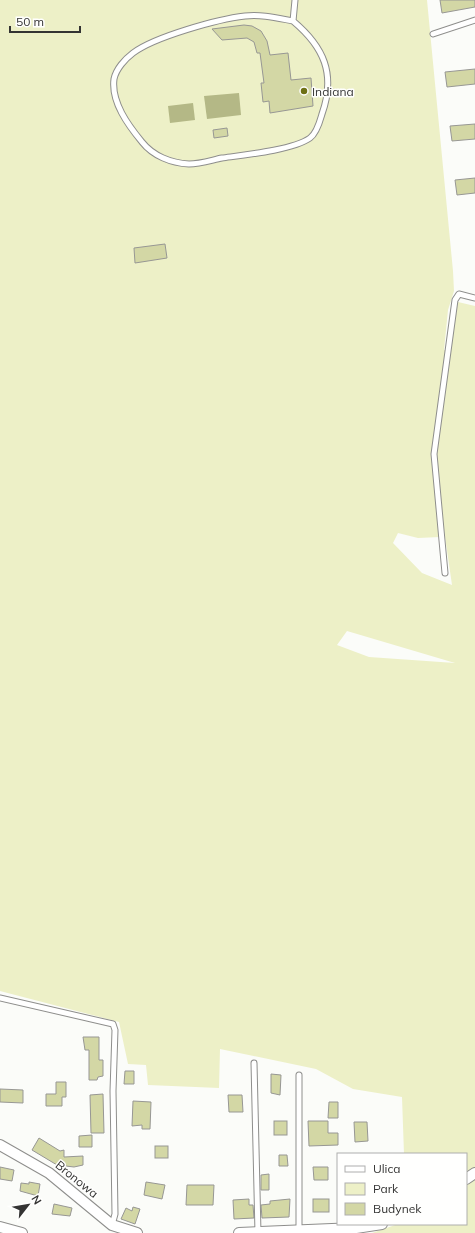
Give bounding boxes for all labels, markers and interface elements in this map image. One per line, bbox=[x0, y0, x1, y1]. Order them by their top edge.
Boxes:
scale bar bbox=[10, 8, 80, 34]
text: 50 m bbox=[16, 14, 44, 29]
place label: Indiana bbox=[312, 84, 354, 99]
marker: Indiana bbox=[299, 86, 309, 96]
legend bbox=[337, 1153, 467, 1225]
street label: Bronowa bbox=[53, 1157, 101, 1201]
text: Ulica bbox=[373, 1161, 401, 1176]
text: Park bbox=[373, 1181, 399, 1196]
north arrow bbox=[8, 1185, 48, 1225]
text: N bbox=[28, 1193, 45, 1207]
text: Budynek bbox=[373, 1201, 422, 1216]

